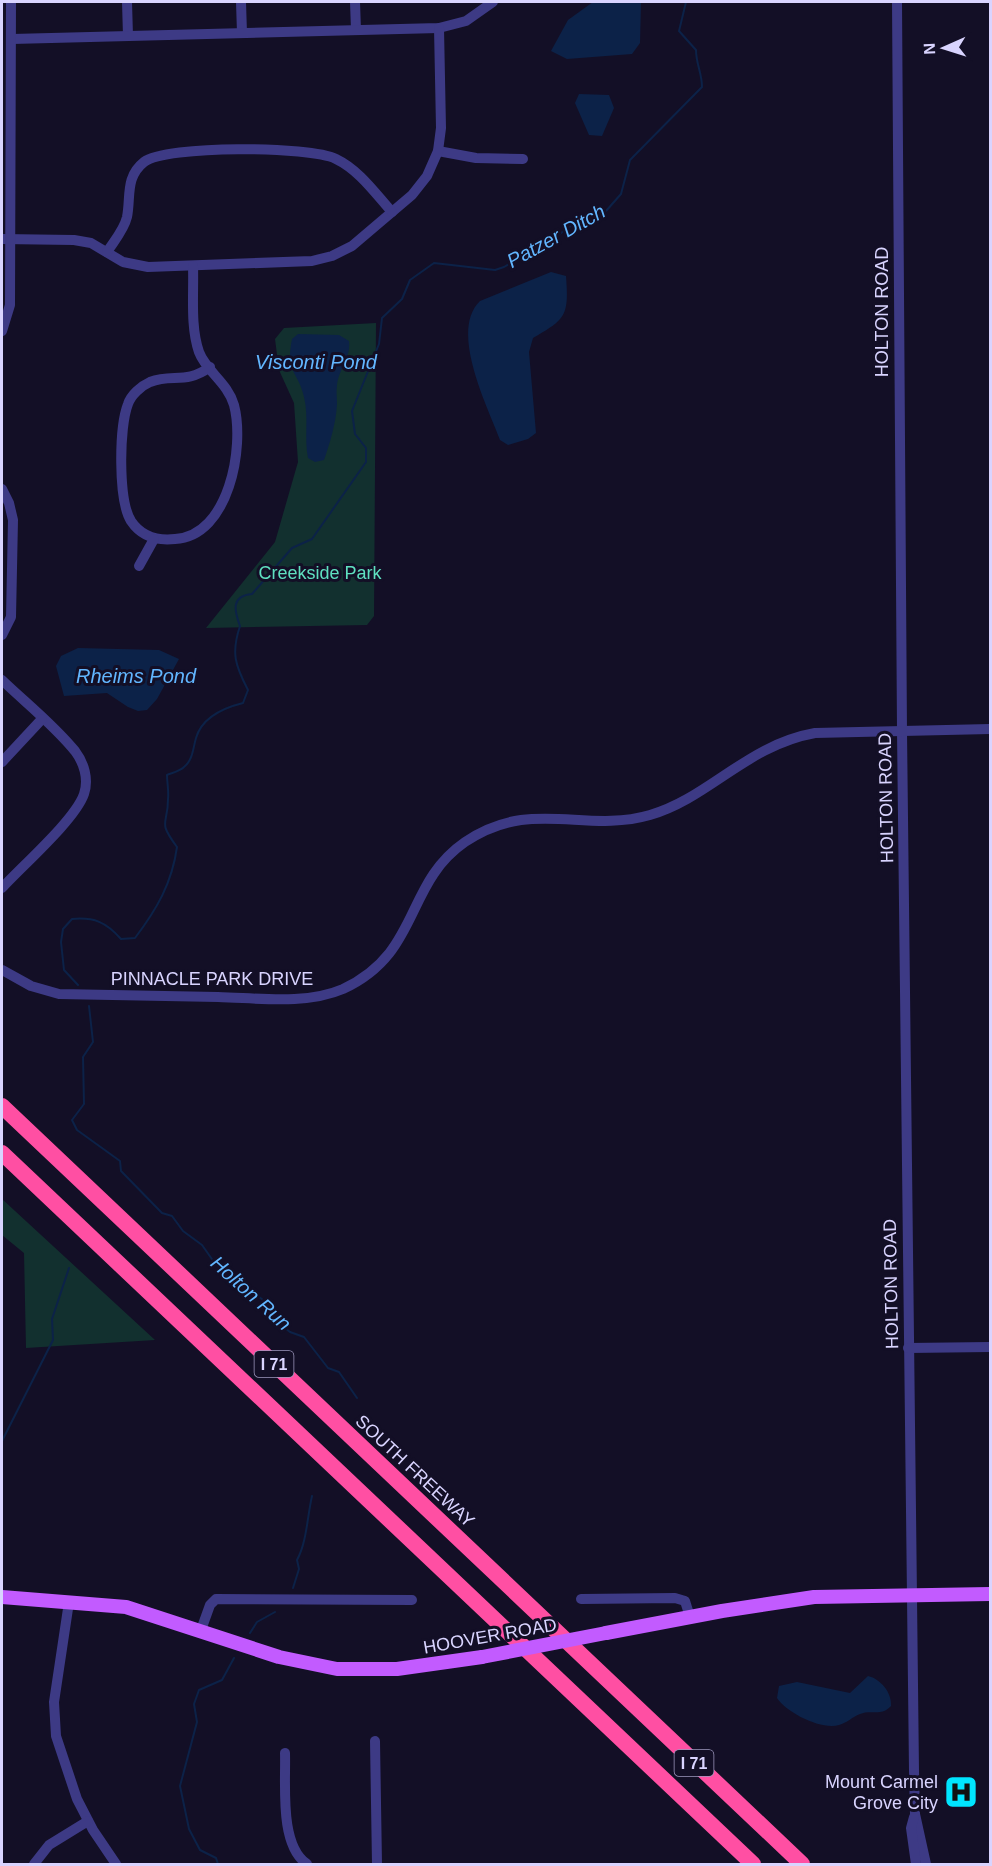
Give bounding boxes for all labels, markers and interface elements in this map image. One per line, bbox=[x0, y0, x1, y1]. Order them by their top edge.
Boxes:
north arrow bbox=[914, 18, 974, 78]
text: N bbox=[921, 43, 938, 55]
water label: Patzer Ditch bbox=[503, 200, 609, 272]
street label: HOLTON ROAD bbox=[872, 247, 892, 377]
water label: Visconti Pond bbox=[255, 351, 378, 373]
park label: Creekside Park bbox=[258, 563, 383, 583]
water label: Rheims Pond bbox=[76, 665, 197, 687]
street label: HOLTON ROAD bbox=[875, 733, 897, 863]
street label: PINNACLE PARK DRIVE bbox=[111, 969, 313, 989]
street label: HOLTON ROAD bbox=[880, 1219, 902, 1349]
water label: Holton Run bbox=[206, 1251, 296, 1335]
road number: I 71 bbox=[254, 1351, 294, 1377]
street label: SOUTH FREEWAY bbox=[351, 1411, 479, 1531]
street label: HOOVER ROAD bbox=[422, 1614, 558, 1658]
road number: I 71 bbox=[674, 1750, 714, 1776]
place label: Mount Carmel Grove City bbox=[825, 1772, 938, 1813]
hospital icon: Mount Carmel Grove City bbox=[943, 1774, 979, 1810]

